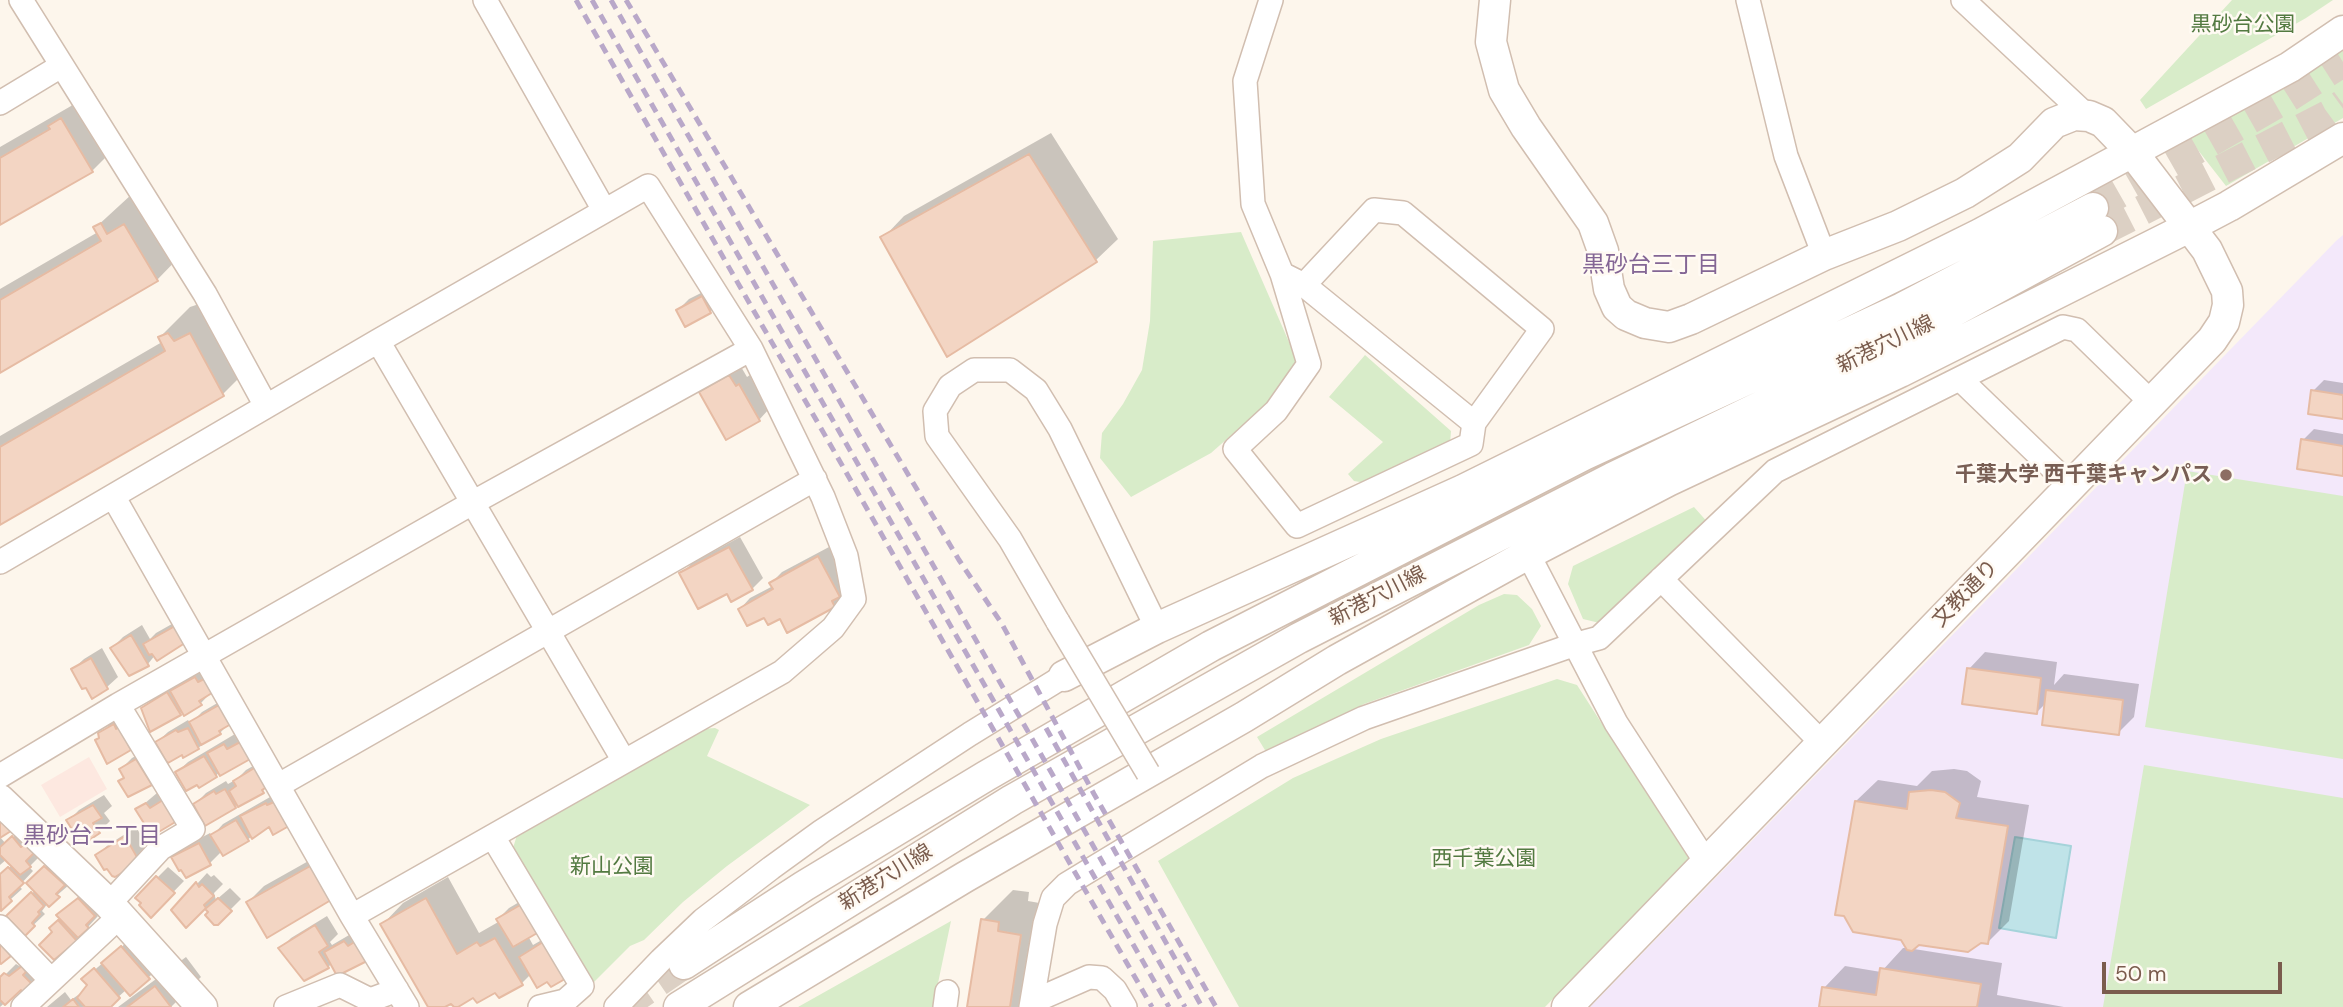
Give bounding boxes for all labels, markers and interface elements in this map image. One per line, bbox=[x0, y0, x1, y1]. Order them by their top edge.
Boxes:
park label: 黒砂台公園 bbox=[2191, 12, 2295, 38]
district label: 黒砂台三丁目 bbox=[1582, 252, 1720, 280]
street label: 新港穴川線 bbox=[1833, 311, 1939, 379]
place label: 千葉大学 西千葉キャンパス bbox=[1955, 462, 2212, 488]
marker: 千葉大学 西千葉キャンパス bbox=[2218, 467, 2234, 483]
street label: 文教通り bbox=[1928, 555, 2004, 633]
street label: 新港穴川線 bbox=[1326, 562, 1430, 632]
district label: 黒砂台二丁目 bbox=[23, 823, 161, 851]
street label: 新港穴川線 bbox=[835, 839, 937, 917]
park label: 西千葉公園 bbox=[1432, 846, 1536, 872]
park label: 新山公園 bbox=[570, 854, 654, 880]
scale bar bbox=[2105, 948, 2285, 992]
text: 50 m bbox=[2115, 960, 2166, 988]

